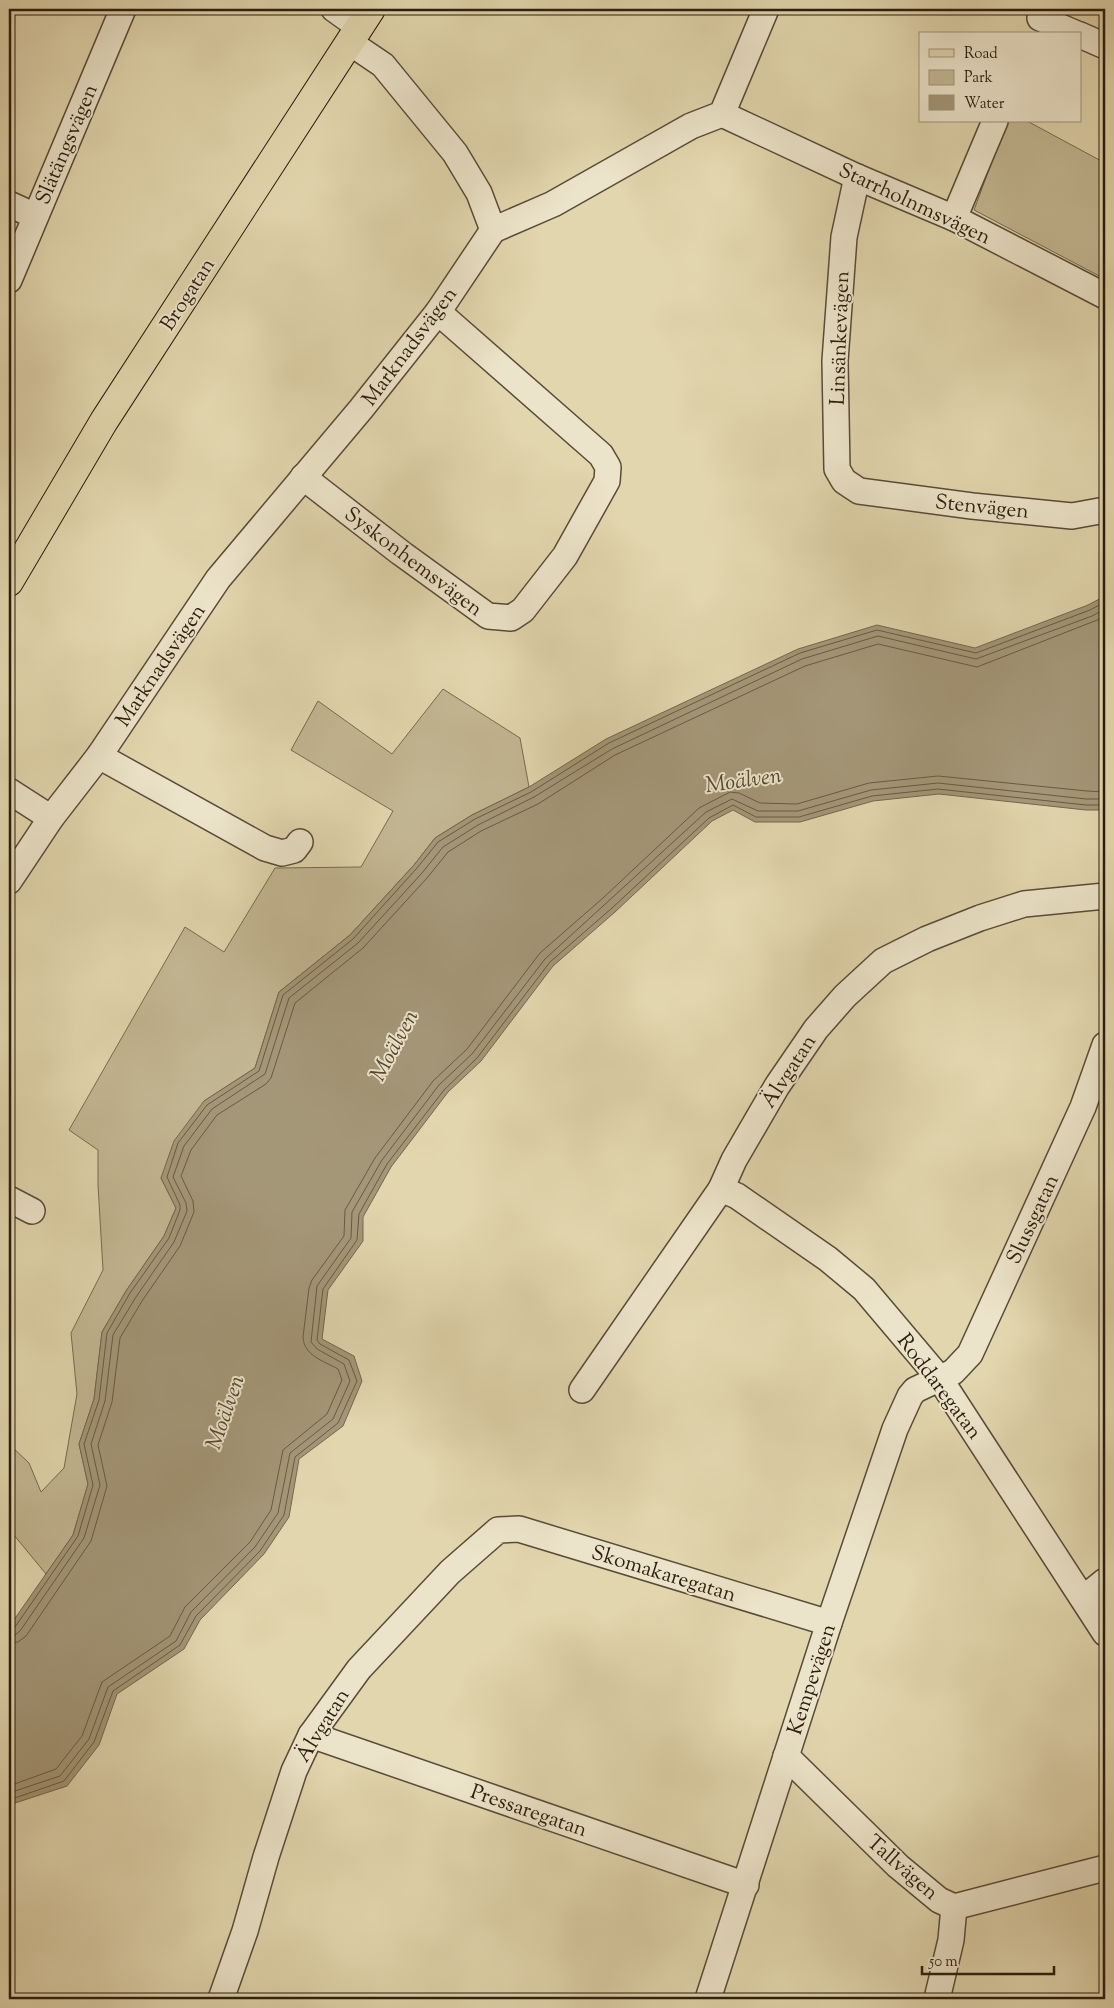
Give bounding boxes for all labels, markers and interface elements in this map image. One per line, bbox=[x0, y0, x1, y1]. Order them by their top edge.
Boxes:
legend bbox=[919, 32, 1082, 122]
text: Road bbox=[964, 44, 998, 65]
text: Park bbox=[964, 68, 993, 89]
street label: Slätängsvägen bbox=[29, 80, 107, 210]
text: Water bbox=[964, 94, 1005, 115]
street label: Starrholnmsvägen bbox=[833, 156, 995, 253]
street label: Brogatan bbox=[154, 253, 223, 337]
street label: Linsänkevägen bbox=[824, 270, 858, 406]
street label: Marknadsvägen bbox=[356, 281, 465, 413]
street label: Stenvägen bbox=[933, 488, 1030, 528]
street label: Syskonhemsvägen bbox=[337, 501, 488, 625]
street label: Marknadsvägen bbox=[109, 599, 214, 734]
water label: Moälven bbox=[703, 761, 784, 803]
water label: Moälven bbox=[364, 1005, 428, 1088]
street label: Älvgatan bbox=[755, 1030, 825, 1115]
street label: Slussgatan bbox=[1000, 1170, 1068, 1270]
street label: Roddaregatan bbox=[889, 1328, 988, 1446]
water label: Moälven bbox=[199, 1371, 255, 1454]
street label: Skomakaregatan bbox=[587, 1539, 739, 1611]
street label: Kempevägen bbox=[781, 1620, 845, 1739]
street label: Älvgatan bbox=[289, 1683, 358, 1769]
street label: Pressaregatan bbox=[466, 1778, 591, 1846]
street label: Tallvägen bbox=[859, 1829, 944, 1908]
scale bar bbox=[922, 1943, 1054, 1975]
text: 50 m bbox=[928, 1952, 958, 1973]

